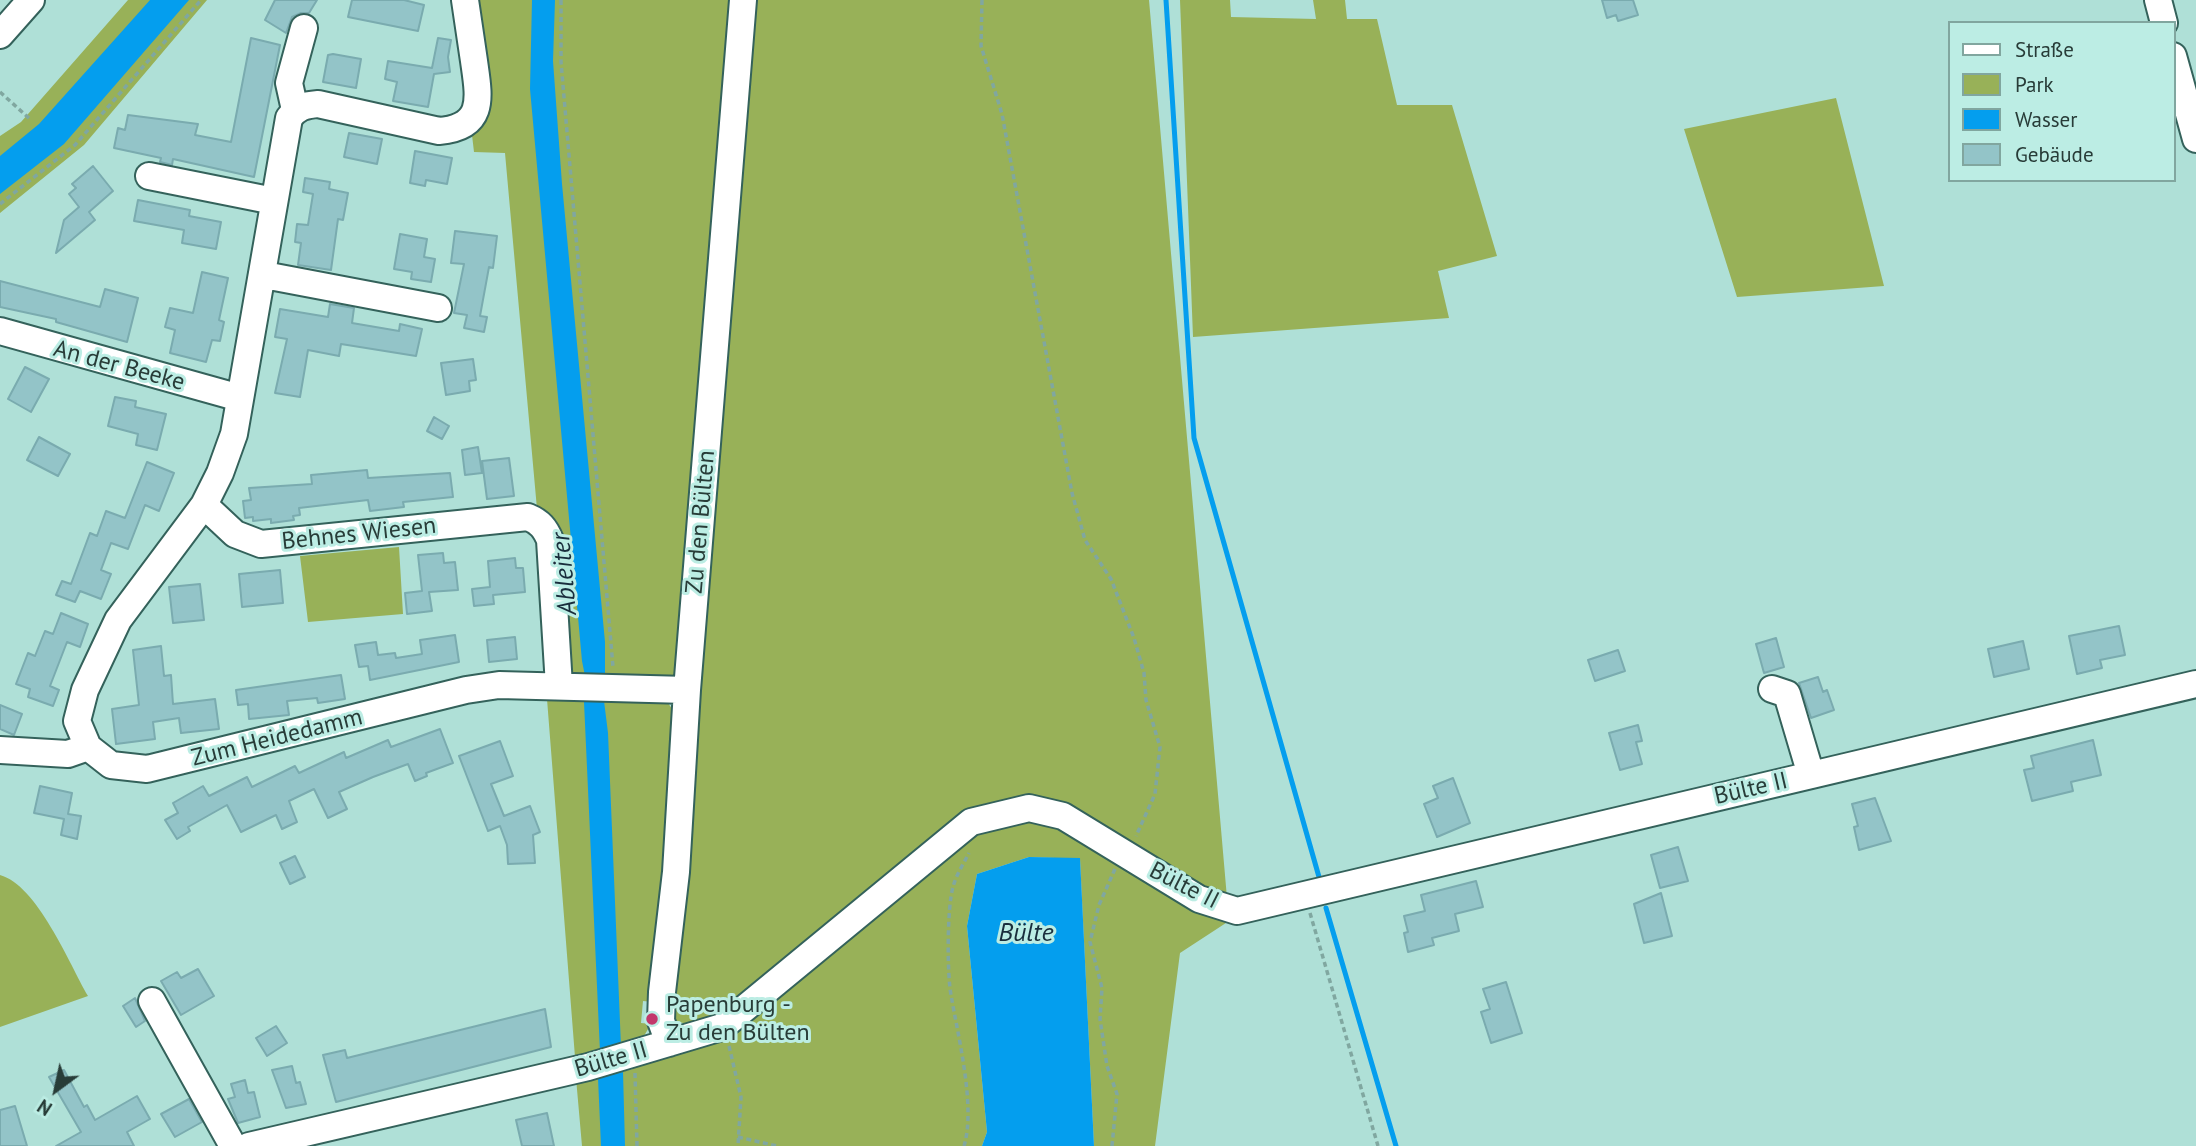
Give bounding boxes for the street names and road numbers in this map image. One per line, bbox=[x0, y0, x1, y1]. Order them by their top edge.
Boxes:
street label: An der Beeke bbox=[50, 335, 188, 397]
street label: Zu den Bülten bbox=[680, 449, 722, 595]
street label: Behnes Wiesen bbox=[280, 512, 438, 556]
street label: Zum Heidedamm bbox=[189, 703, 365, 773]
street label: Bülte II bbox=[1712, 767, 1790, 811]
street label: Bülte II bbox=[1144, 856, 1224, 916]
street label: Bülte II bbox=[571, 1036, 651, 1084]

